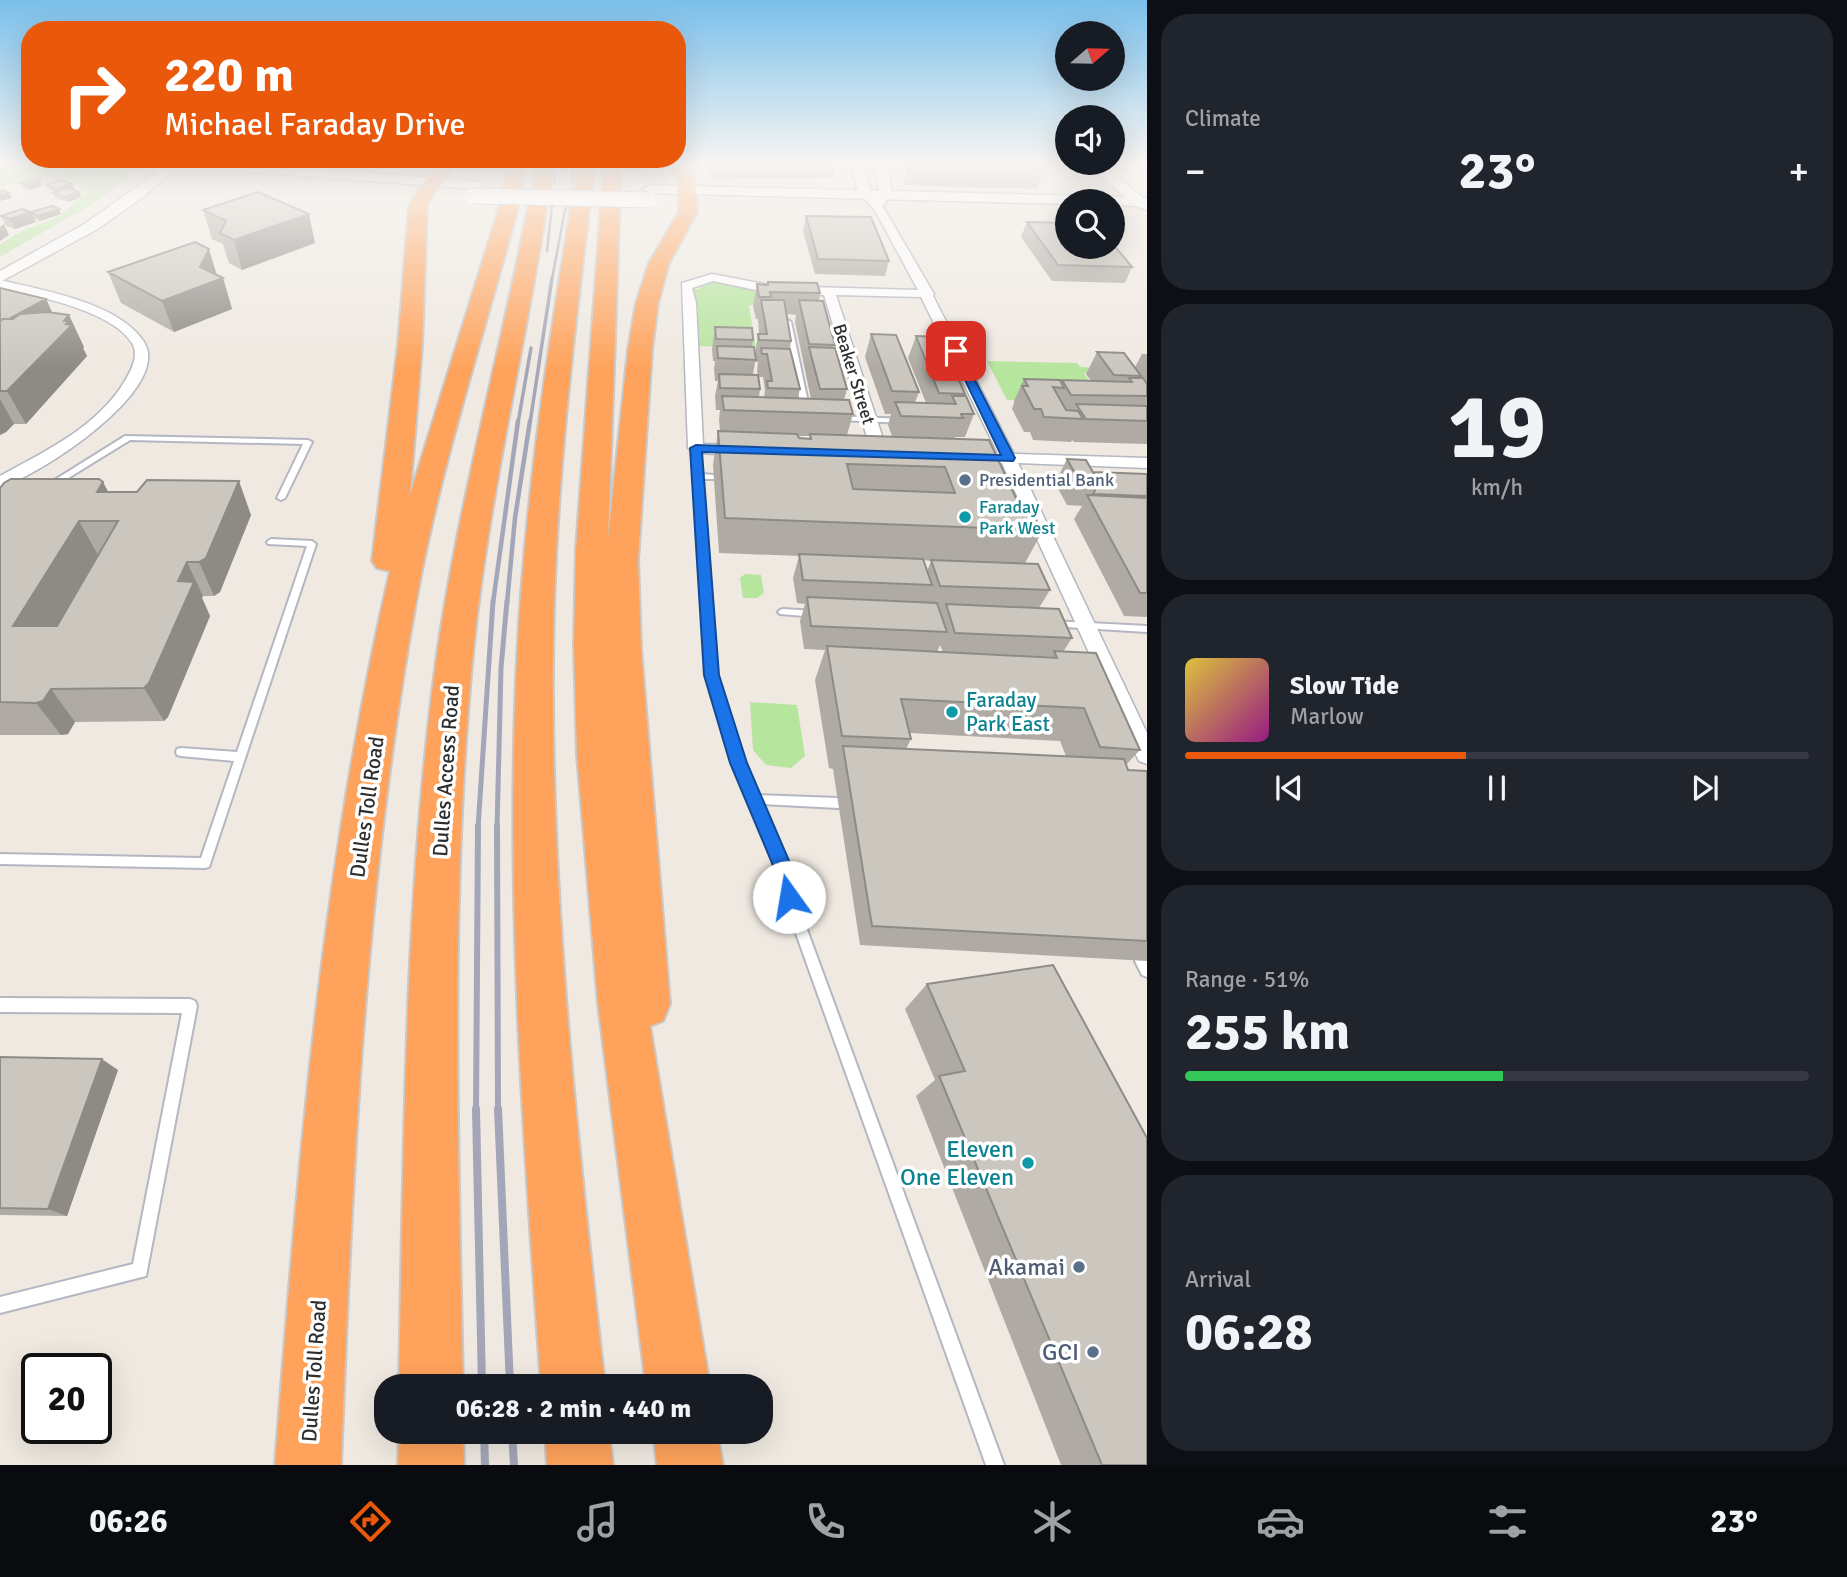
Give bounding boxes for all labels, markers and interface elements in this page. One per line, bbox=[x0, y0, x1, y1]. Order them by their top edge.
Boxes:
north arrow bbox=[1055, 21, 1125, 91]
map controls bbox=[1055, 21, 1125, 259]
text: 220 m bbox=[164, 45, 294, 105]
icon: right bbox=[49, 49, 140, 140]
text: Climate bbox=[1185, 104, 1261, 133]
text: Michael Faraday Drive bbox=[164, 105, 465, 144]
button: sound bbox=[1055, 105, 1125, 175]
text: 23° bbox=[1459, 139, 1535, 203]
text: − bbox=[1185, 148, 1206, 195]
text: + bbox=[1788, 148, 1809, 195]
button: search bbox=[1055, 189, 1125, 259]
street label: Beaker Street bbox=[828, 321, 880, 427]
pin bbox=[926, 321, 986, 381]
icon: arrive bbox=[937, 332, 975, 370]
text: 19 bbox=[1448, 371, 1546, 484]
place label: Presidential Bank bbox=[979, 469, 1114, 491]
marker: Presidential Bank bbox=[957, 472, 973, 488]
text: km/h bbox=[1471, 473, 1523, 502]
place label: Faraday Park West bbox=[979, 496, 1055, 539]
marker: Faraday Park West bbox=[957, 509, 973, 525]
text: Slow Tide bbox=[1290, 670, 1399, 702]
street label: Dulles Access Road bbox=[427, 684, 465, 858]
place label: Faraday Park East bbox=[966, 687, 1050, 737]
text: Marlow bbox=[1290, 702, 1364, 731]
marker: Faraday Park East bbox=[944, 704, 960, 720]
street label: Dulles Toll Road bbox=[344, 735, 390, 879]
icon: previous bbox=[1270, 769, 1308, 807]
icon: pause bbox=[1478, 769, 1516, 807]
icon: next bbox=[1686, 769, 1724, 807]
position arrow bbox=[752, 860, 826, 934]
text: Range · 51% bbox=[1185, 965, 1309, 994]
text: 255 km bbox=[1185, 1000, 1350, 1064]
place label: Eleven One Eleven bbox=[900, 1134, 1014, 1192]
marker: Eleven One Eleven bbox=[1020, 1155, 1036, 1171]
place label: Akamai bbox=[988, 1252, 1065, 1282]
marker: Akamai bbox=[1071, 1259, 1087, 1275]
text: Arrival bbox=[1185, 1265, 1251, 1294]
street label: Dulles Toll Road bbox=[296, 1299, 332, 1443]
text: 06:28 bbox=[1185, 1300, 1313, 1364]
place label: GCI bbox=[1042, 1337, 1079, 1367]
marker: GCI bbox=[1085, 1344, 1101, 1360]
speed limit sign: 20 bbox=[21, 1353, 112, 1444]
text: 06:28 · 2 min · 440 m bbox=[456, 1393, 691, 1425]
icon: directions bbox=[346, 1497, 395, 1546]
icon: music bbox=[573, 1497, 622, 1546]
icon: phone bbox=[801, 1497, 850, 1546]
icon: climate bbox=[1028, 1497, 1077, 1546]
icon: car bbox=[1256, 1497, 1305, 1546]
icon: filters bbox=[1483, 1497, 1532, 1546]
text: 06:26 bbox=[89, 1502, 168, 1541]
text: 23° bbox=[1710, 1502, 1758, 1541]

